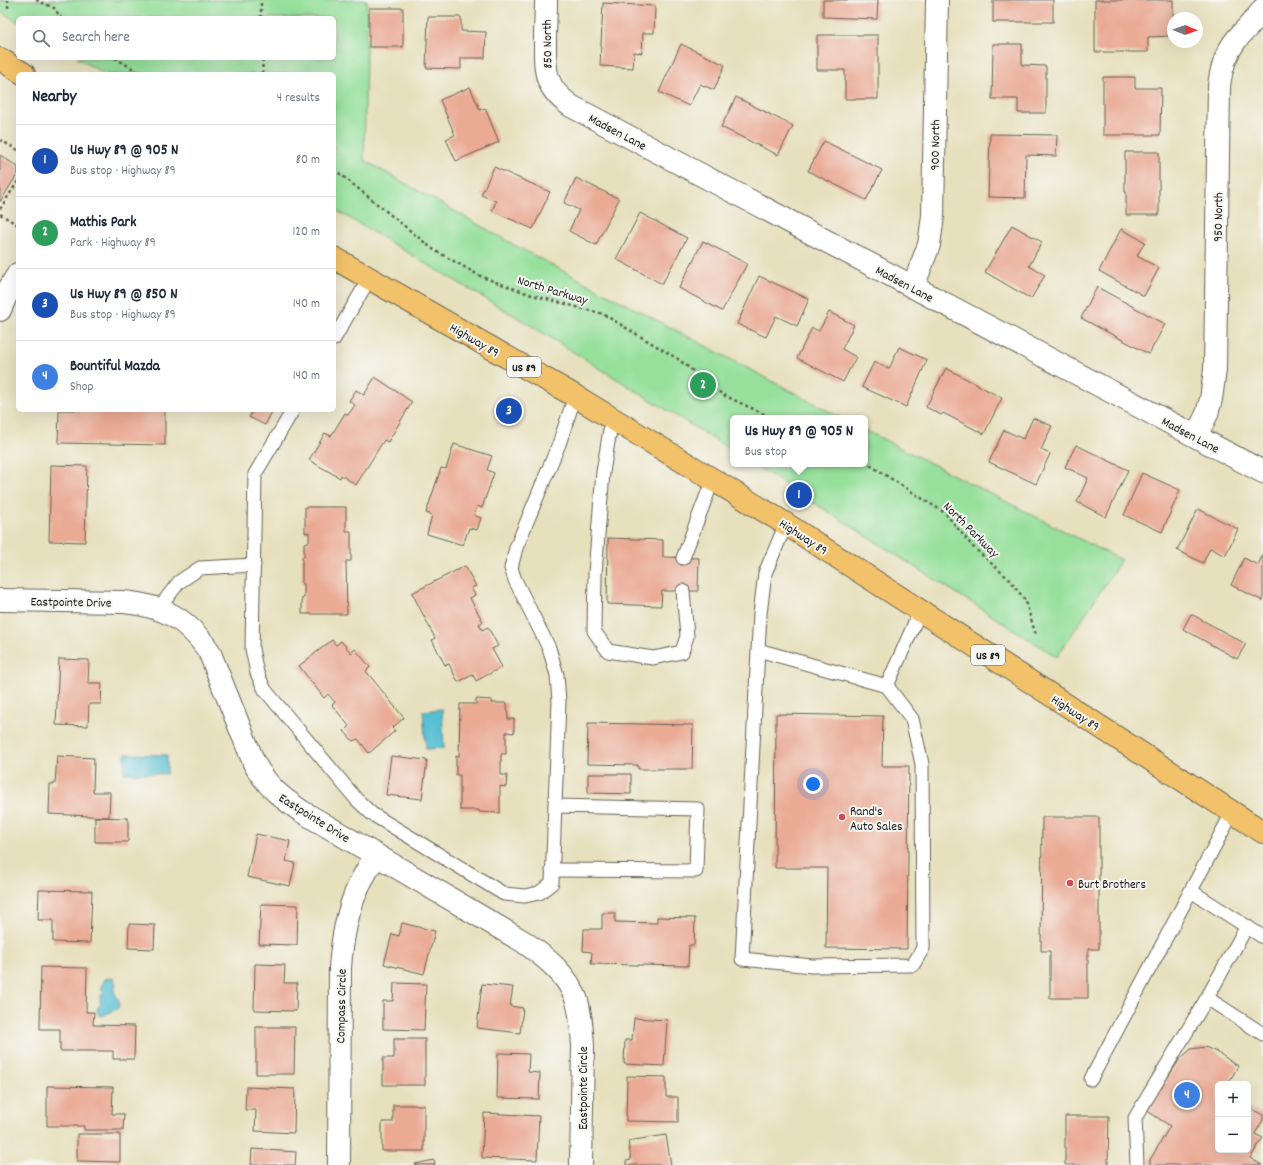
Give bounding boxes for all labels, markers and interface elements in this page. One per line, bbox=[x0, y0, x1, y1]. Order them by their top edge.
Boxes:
north arrow bbox=[1167, 12, 1203, 48]
search box bbox=[16, 16, 336, 60]
street label: 850 North bbox=[539, 19, 558, 69]
icon: search bbox=[30, 27, 52, 49]
text: Search here bbox=[62, 27, 130, 49]
text: Nearby bbox=[32, 86, 76, 110]
text: 4 results bbox=[277, 89, 320, 108]
street label: Madsen Lane bbox=[584, 110, 649, 157]
street label: 900 North bbox=[927, 119, 946, 171]
text: Us Hwy 89 @ 905 N bbox=[70, 140, 178, 162]
text: 1 bbox=[44, 151, 46, 170]
text: 80 m bbox=[296, 151, 320, 170]
text: Bus stop · Highway 89 bbox=[70, 162, 176, 181]
street label: 950 North bbox=[1210, 192, 1229, 242]
text: Mathis Park bbox=[70, 212, 136, 234]
text: 2 bbox=[42, 223, 48, 242]
text: 120 m bbox=[292, 223, 320, 242]
text: Park · Highway 89 bbox=[70, 234, 156, 253]
street label: Madsen Lane bbox=[871, 262, 936, 309]
street label: North Parkway bbox=[515, 272, 590, 311]
text: Us Hwy 89 @ 850 N bbox=[70, 284, 178, 306]
text: 3 bbox=[42, 295, 48, 314]
text: 140 m bbox=[293, 295, 320, 314]
text: Bus stop · Highway 89 bbox=[70, 306, 176, 325]
street label: Highway 89 bbox=[445, 319, 502, 363]
text: Bountiful Mazda bbox=[70, 356, 160, 378]
road number: US 89 bbox=[507, 357, 541, 377]
text: 4 bbox=[42, 367, 48, 386]
text: 140 m bbox=[293, 367, 320, 386]
pin: 2 bbox=[690, 370, 716, 400]
text: Shop bbox=[70, 378, 93, 397]
pin: 3 bbox=[496, 396, 522, 426]
street label: Madsen Lane bbox=[1157, 413, 1222, 460]
popup bbox=[730, 415, 868, 467]
text: Us Hwy 89 @ 905 N bbox=[745, 421, 853, 443]
text: Bus stop bbox=[745, 443, 787, 462]
pin: 1 bbox=[786, 480, 812, 510]
street label: North Parkway bbox=[938, 498, 1003, 564]
street label: Highway 89 bbox=[775, 515, 831, 561]
street label: Eastpointe Drive bbox=[30, 593, 112, 614]
road number: US 89 bbox=[971, 645, 1005, 665]
street label: Highway 89 bbox=[1047, 691, 1103, 737]
your location bbox=[803, 774, 823, 794]
street label: Eastpointe Drive bbox=[274, 790, 353, 849]
place label: Rand's Auto Sales bbox=[850, 803, 902, 837]
marker: Rand's Auto Sales bbox=[837, 812, 847, 822]
place label: Burt Brothers bbox=[1078, 876, 1146, 895]
marker: Burt Brothers bbox=[1065, 878, 1075, 888]
street label: Compass Circle bbox=[332, 968, 353, 1044]
street label: Eastpointe Circle bbox=[575, 1046, 594, 1130]
pin: 4 bbox=[1174, 1080, 1200, 1110]
map controls bbox=[1215, 1081, 1251, 1153]
button: + bbox=[1215, 1081, 1251, 1117]
button: − bbox=[1215, 1117, 1251, 1153]

